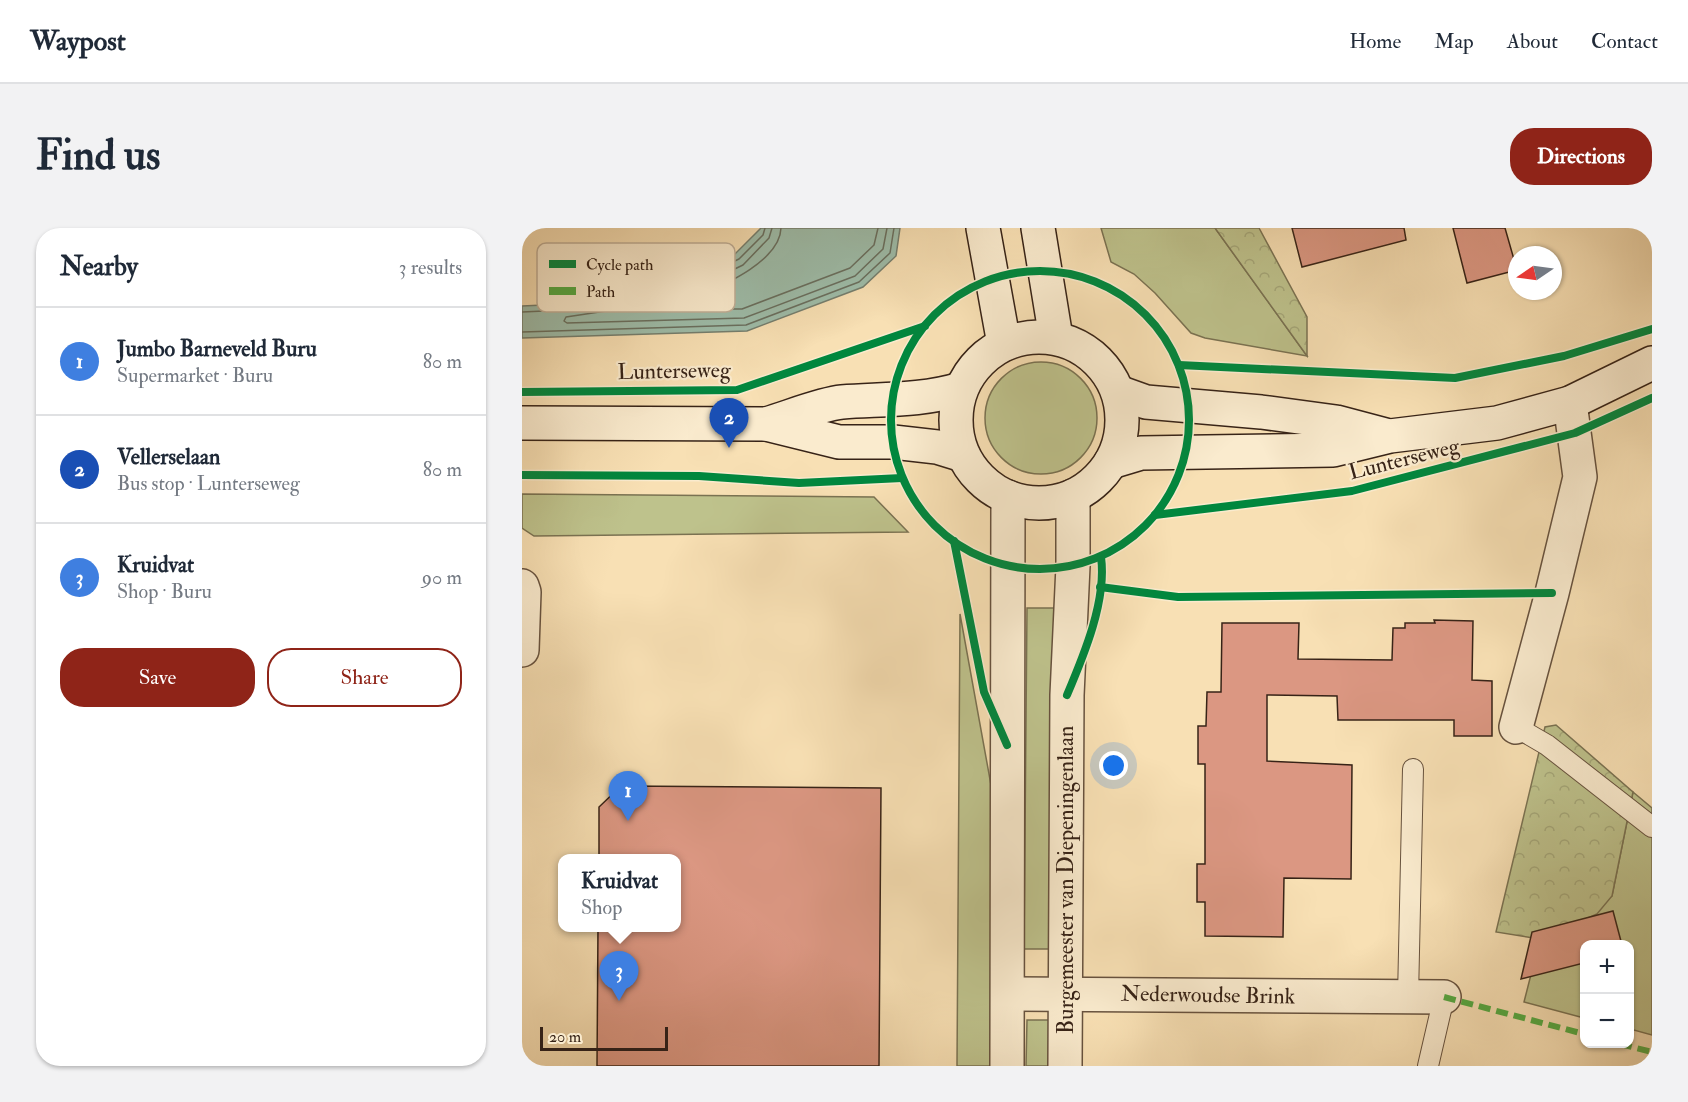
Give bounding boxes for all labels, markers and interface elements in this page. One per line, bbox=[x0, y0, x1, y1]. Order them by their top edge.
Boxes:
text: Waypost bbox=[30, 24, 126, 59]
text: Home bbox=[1349, 28, 1401, 55]
text: Map bbox=[1434, 28, 1474, 55]
text: About bbox=[1507, 28, 1558, 55]
text: Contact bbox=[1591, 28, 1658, 55]
button: Directions bbox=[1510, 128, 1652, 185]
text: Find us bbox=[36, 130, 160, 182]
legend bbox=[537, 243, 735, 312]
north arrow bbox=[1508, 246, 1562, 300]
text: Nearby bbox=[60, 251, 138, 283]
text: 3 results bbox=[399, 255, 462, 280]
text: Cycle path bbox=[586, 255, 654, 276]
text: Path bbox=[586, 282, 616, 302]
text: Jumbo Barneveld Buru bbox=[117, 335, 317, 363]
text: 1 bbox=[76, 349, 83, 374]
text: 80 m bbox=[423, 349, 462, 374]
street label: Lunterseweg bbox=[617, 356, 732, 386]
text: Supermarket · Buru bbox=[117, 363, 273, 388]
pin: 2 bbox=[710, 398, 748, 448]
street label: Lunterseweg bbox=[1346, 431, 1463, 486]
text: Vellerselaan bbox=[117, 443, 220, 471]
text: 2 bbox=[74, 457, 85, 482]
text: 80 m bbox=[423, 457, 462, 482]
text: Bus stop · Lunterseweg bbox=[117, 471, 300, 496]
text: Kruidvat bbox=[117, 551, 194, 579]
text: 3 bbox=[76, 565, 83, 590]
text: 90 m bbox=[422, 565, 462, 590]
text: Shop · Buru bbox=[117, 579, 212, 604]
button: Save bbox=[60, 648, 255, 707]
button: Share bbox=[267, 648, 462, 707]
street label: Burgemeester van Diepeningenlaan bbox=[1052, 726, 1081, 1034]
your location bbox=[1099, 751, 1128, 780]
pin: 1 bbox=[608, 772, 648, 821]
popup bbox=[558, 854, 681, 932]
text: Kruidvat bbox=[581, 867, 658, 895]
text: Shop bbox=[581, 895, 622, 920]
map controls bbox=[1580, 940, 1634, 1048]
button: + bbox=[1580, 940, 1634, 994]
pin: 3 bbox=[600, 952, 638, 1001]
street label: Nederwoudse Brink bbox=[1121, 979, 1296, 1011]
button: − bbox=[1580, 994, 1634, 1048]
scale bar bbox=[540, 1024, 668, 1052]
text: 20 m bbox=[549, 1027, 581, 1047]

